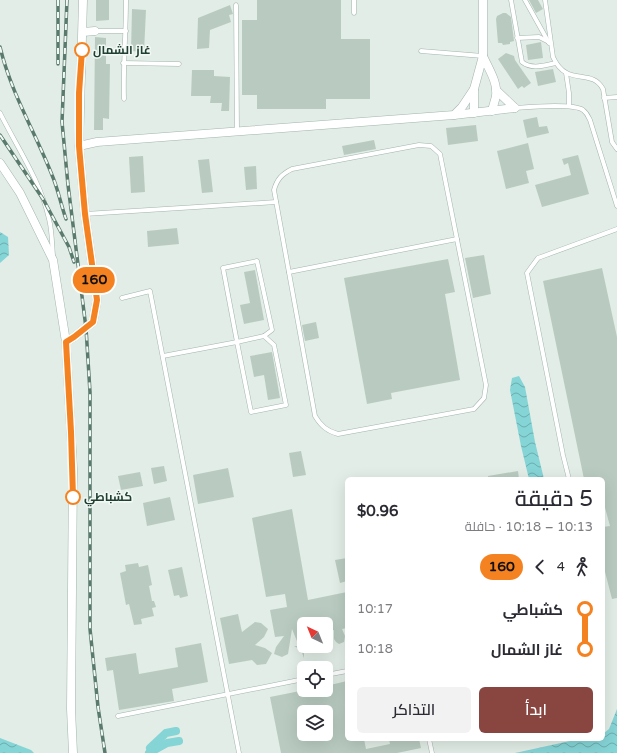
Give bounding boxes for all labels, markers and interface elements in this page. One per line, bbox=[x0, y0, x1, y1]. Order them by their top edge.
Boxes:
marker: غاز الشمال bbox=[74, 42, 90, 58]
place label: غاز الشمال bbox=[93, 43, 151, 58]
line badge: 160 bbox=[71, 267, 117, 293]
text: 160 bbox=[81, 271, 107, 288]
text: 5 دقيقة bbox=[515, 486, 593, 512]
marker: كشباطي bbox=[65, 489, 81, 505]
place label: كشباطي bbox=[84, 490, 132, 507]
text: $0.96 bbox=[357, 502, 398, 520]
text: 10:13 – 10:18 · حافلة bbox=[465, 519, 593, 535]
icon: back bbox=[529, 556, 551, 578]
icon: walk bbox=[571, 556, 593, 578]
text: 160 bbox=[488, 558, 515, 575]
text: 4 bbox=[557, 559, 565, 575]
text: 10:17 bbox=[357, 601, 393, 617]
text: كشباطي bbox=[503, 601, 563, 619]
north arrow bbox=[297, 617, 333, 653]
map controls bbox=[297, 617, 333, 741]
text: 10:18 bbox=[357, 641, 393, 657]
text: غاز الشمال bbox=[491, 641, 563, 659]
button: locate bbox=[297, 661, 333, 697]
button: التذاكر bbox=[357, 687, 471, 733]
button: ابدأ bbox=[479, 687, 593, 733]
button: layers bbox=[297, 705, 333, 741]

